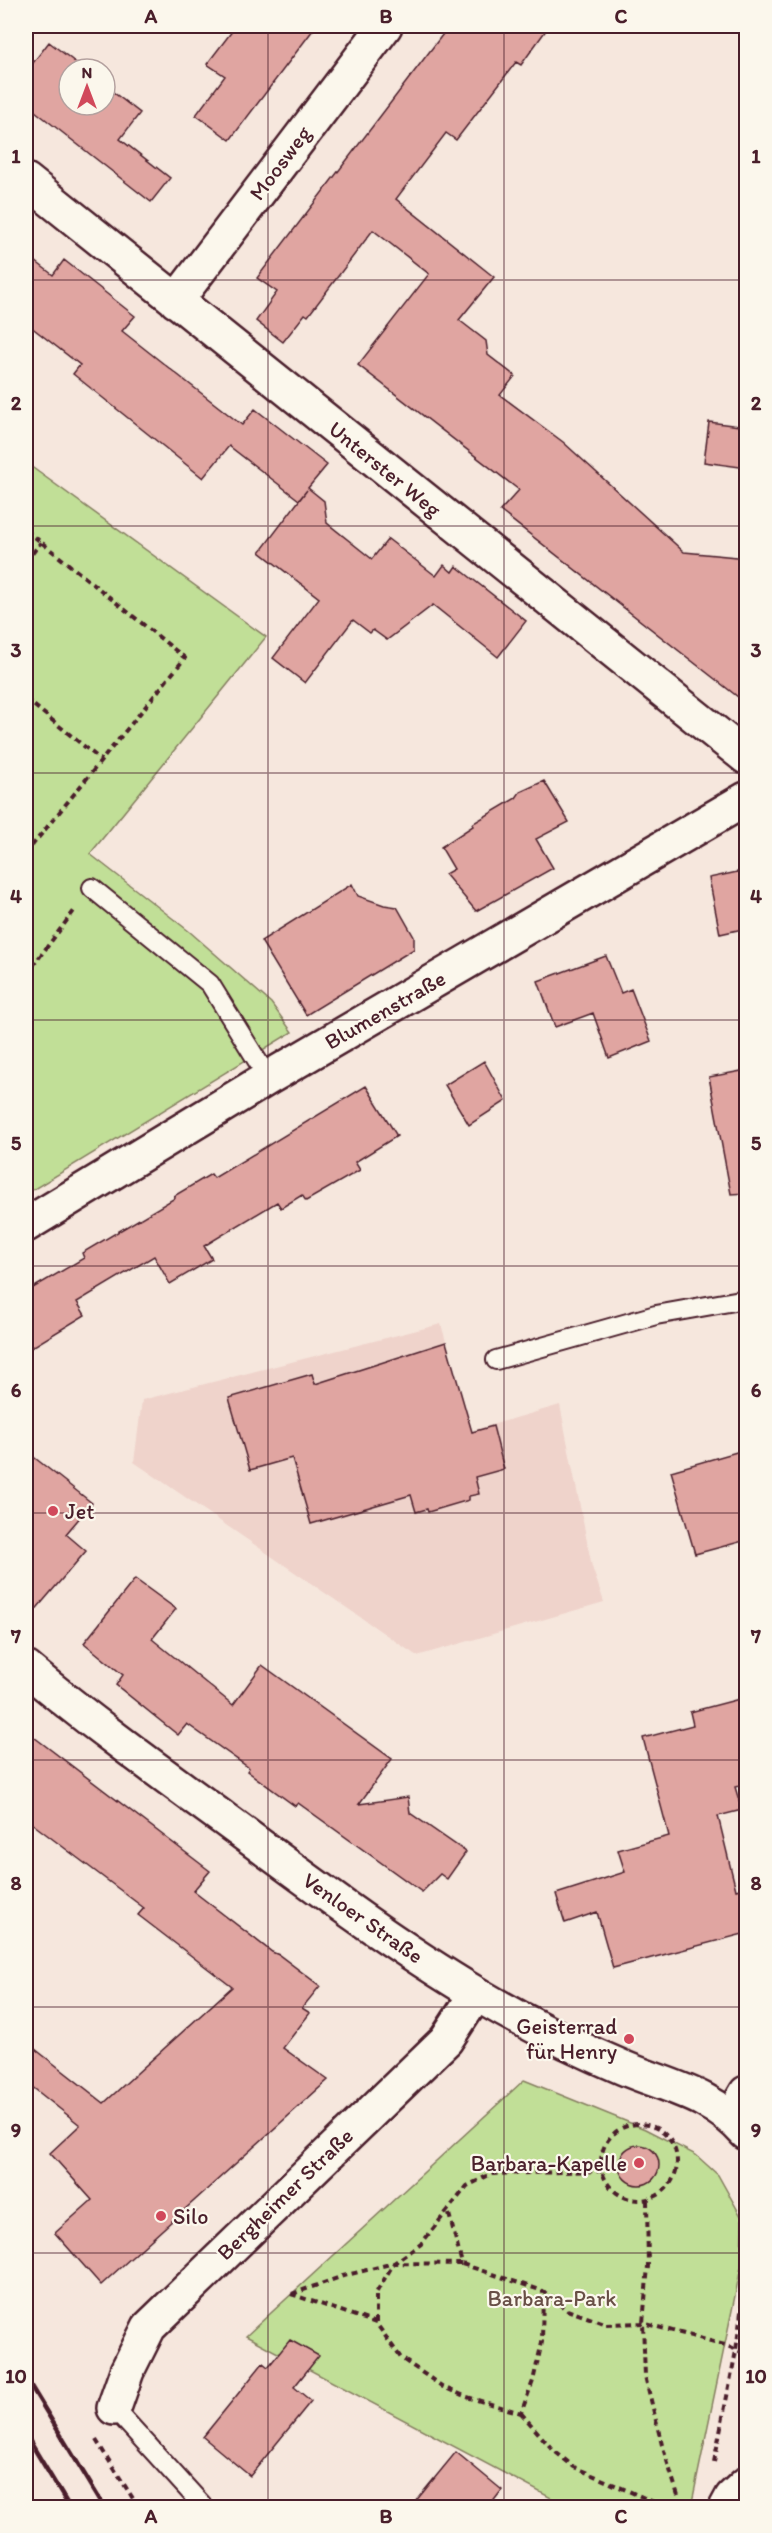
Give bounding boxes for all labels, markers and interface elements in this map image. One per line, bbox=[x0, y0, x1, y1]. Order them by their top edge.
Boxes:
text: A bbox=[144, 4, 158, 28]
text: B bbox=[380, 4, 393, 28]
text: C bbox=[615, 4, 628, 28]
north arrow bbox=[57, 57, 117, 117]
text: N bbox=[82, 63, 92, 82]
street label: Moosweg bbox=[243, 120, 317, 206]
text: 1 bbox=[11, 144, 21, 168]
text: 1 bbox=[751, 144, 761, 168]
text: 2 bbox=[11, 391, 22, 415]
text: 2 bbox=[751, 391, 762, 415]
street label: Unterster Weg bbox=[323, 415, 447, 523]
text: 3 bbox=[11, 638, 22, 662]
text: 3 bbox=[751, 638, 762, 662]
text: 4 bbox=[10, 884, 22, 908]
text: 4 bbox=[750, 884, 762, 908]
street label: Blumenstraße bbox=[320, 964, 450, 1056]
text: 5 bbox=[11, 1131, 22, 1155]
text: 5 bbox=[751, 1131, 762, 1155]
text: 6 bbox=[11, 1378, 22, 1402]
text: 6 bbox=[751, 1378, 762, 1402]
place label: Jet bbox=[65, 1498, 95, 1525]
marker: Jet bbox=[46, 1504, 60, 1518]
text: 7 bbox=[10, 1624, 21, 1648]
text: 7 bbox=[750, 1624, 761, 1648]
street label: Venloer Straße bbox=[298, 1867, 428, 1969]
text: 8 bbox=[11, 1871, 22, 1895]
text: 8 bbox=[751, 1871, 762, 1895]
place label: Geisterrad für Henry bbox=[516, 2013, 618, 2065]
marker: Geisterrad für Henry bbox=[622, 2032, 636, 2046]
text: 9 bbox=[11, 2118, 21, 2142]
text: 9 bbox=[751, 2118, 761, 2142]
street label: Bergheimer Straße bbox=[211, 2122, 359, 2266]
place label: Barbara-Kapelle bbox=[471, 2150, 627, 2177]
marker: Barbara-Kapelle bbox=[632, 2156, 646, 2170]
place label: Silo bbox=[173, 2203, 208, 2230]
marker: Silo bbox=[154, 2209, 168, 2223]
park label: Barbara-Park bbox=[488, 2285, 616, 2312]
text: 10 bbox=[5, 2364, 27, 2388]
text: 10 bbox=[745, 2364, 767, 2388]
text: A bbox=[144, 2504, 158, 2528]
text: B bbox=[380, 2504, 393, 2528]
text: C bbox=[615, 2504, 628, 2528]

